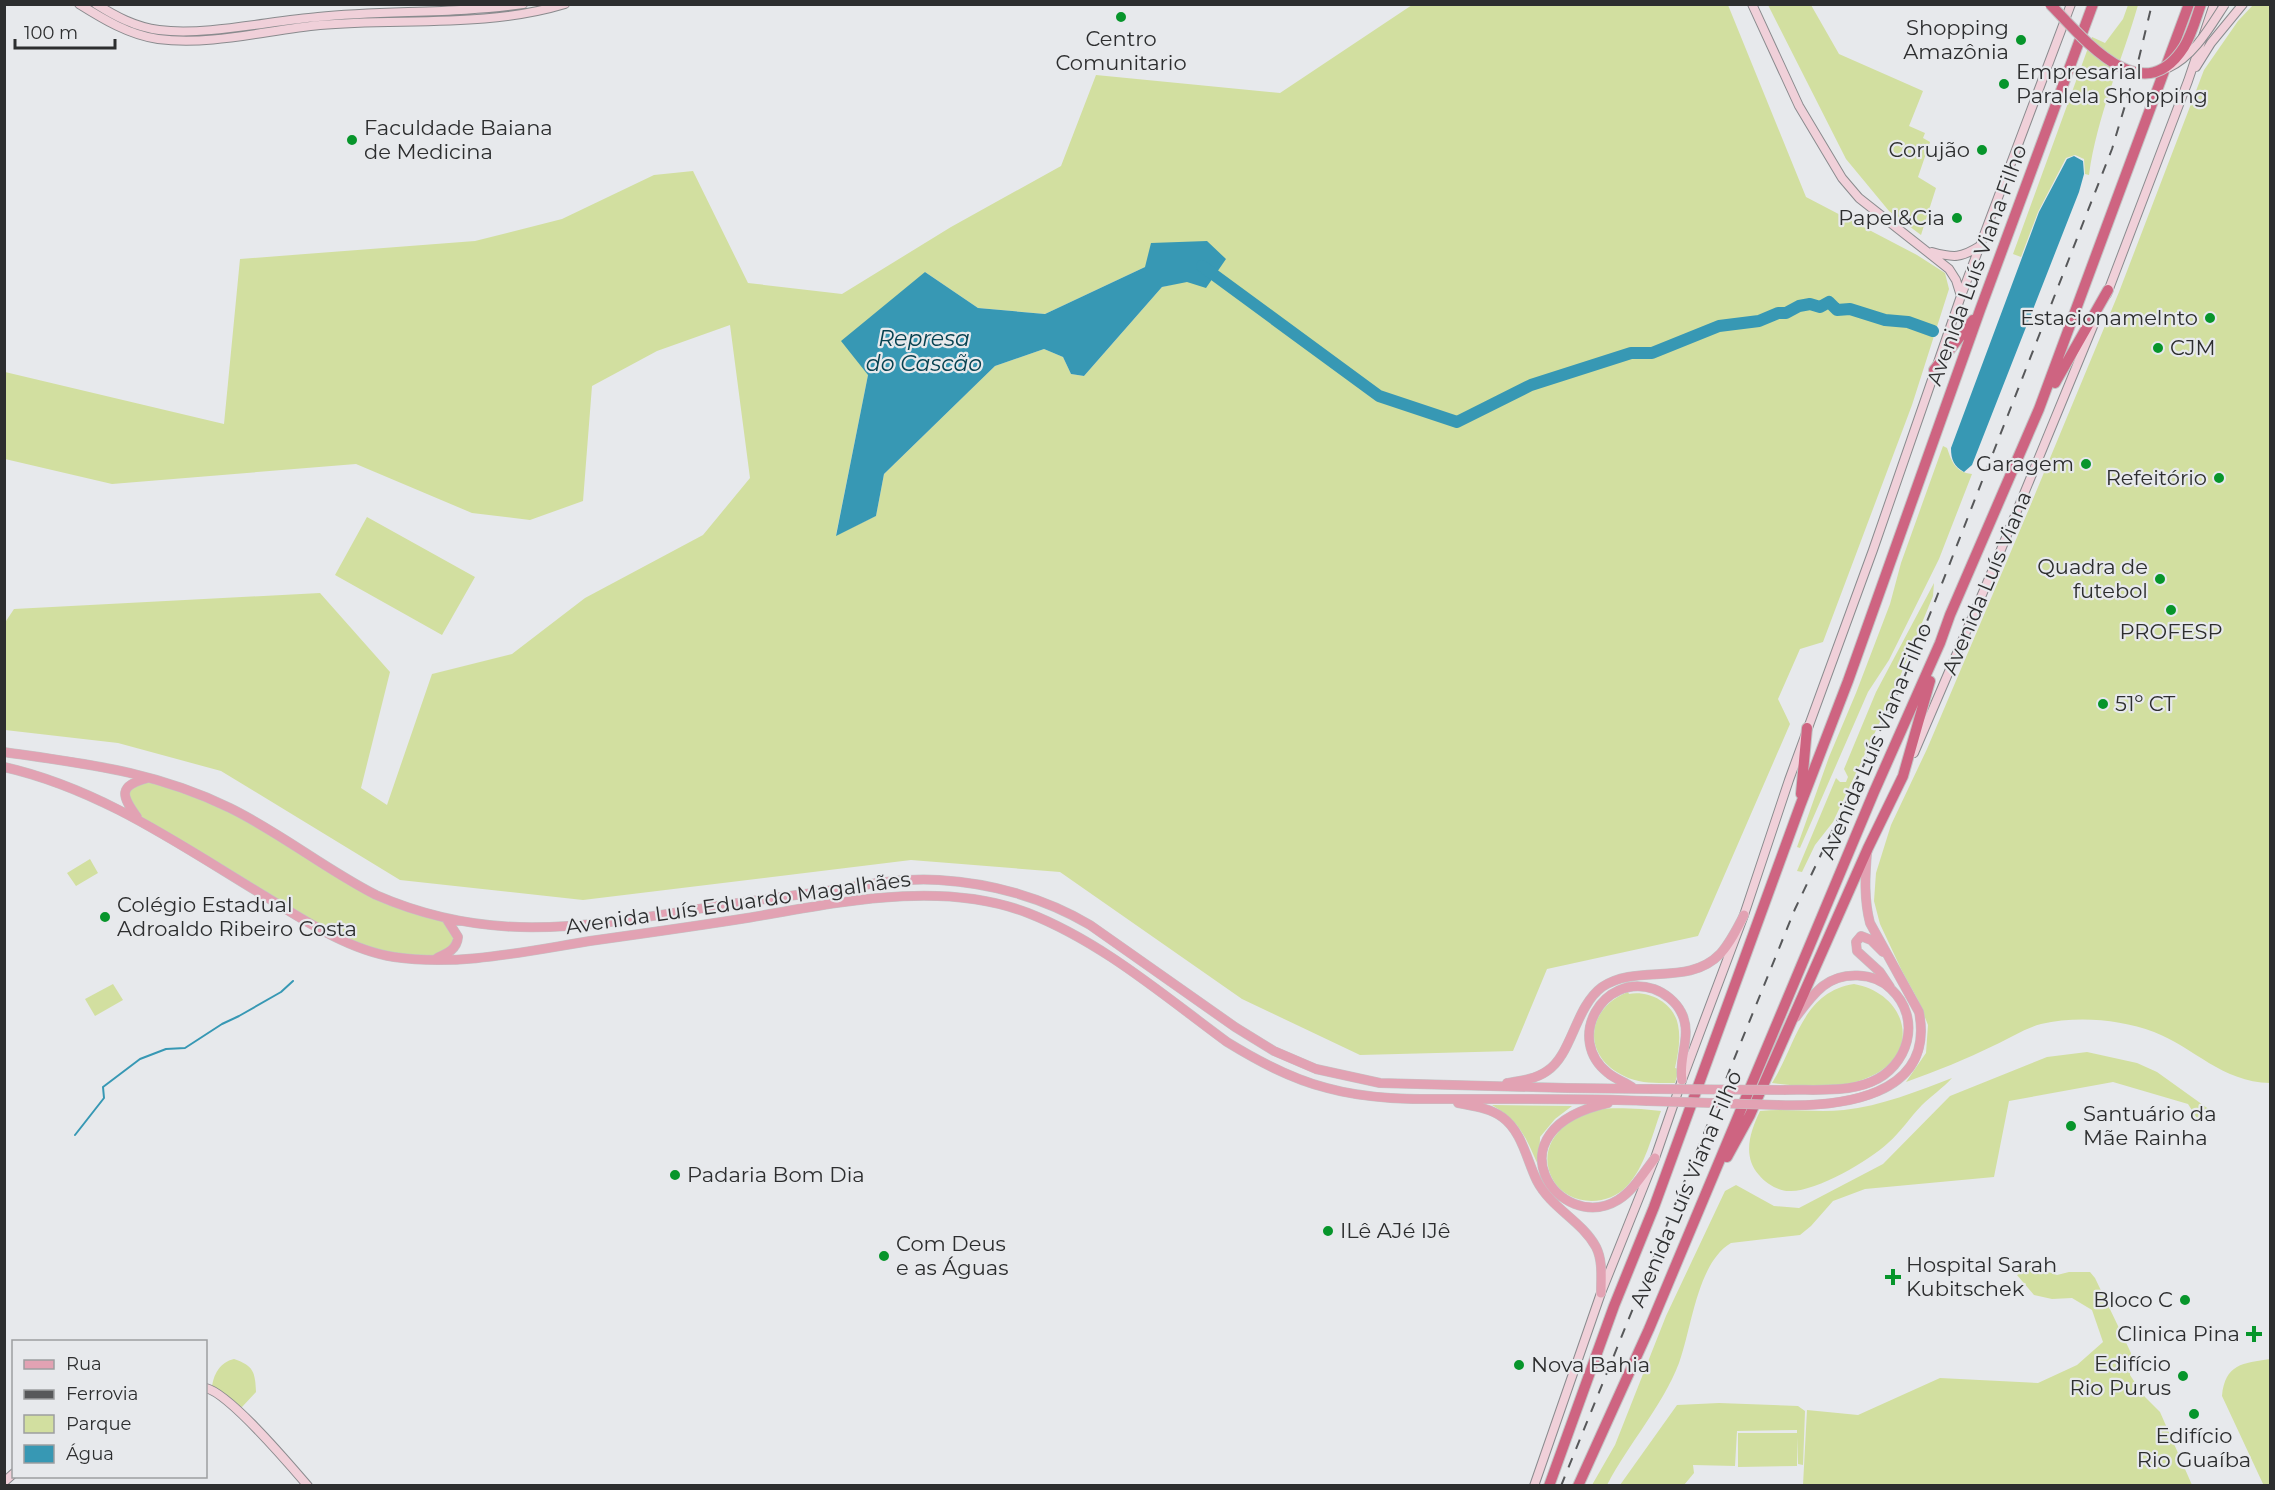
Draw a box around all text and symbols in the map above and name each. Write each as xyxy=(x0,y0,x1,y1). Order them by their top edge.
marker: Centro Comunitario xyxy=(1114,10,1128,24)
scale bar xyxy=(15,12,116,50)
place label: Shopping Amazônia xyxy=(1903,15,2009,64)
text: 100 m xyxy=(24,22,78,44)
place label: Centro Comunitario xyxy=(1055,26,1187,75)
marker: Shopping Amazônia xyxy=(2014,33,2028,47)
place label: Empresarial Paralela Shopping xyxy=(2016,59,2208,108)
marker: Empresarial Paralela Shopping xyxy=(1997,77,2011,91)
place label: Faculdade Baiana de Medicina xyxy=(364,115,553,164)
marker: Faculdade Baiana de Medicina xyxy=(345,133,359,147)
place label: Corujão xyxy=(1889,137,1970,162)
street label: Avenida Luís Viana Filho xyxy=(1921,141,2032,389)
marker: Corujão xyxy=(1975,143,1989,157)
place label: Papel&Cia xyxy=(1838,205,1945,230)
marker: Papel&Cia xyxy=(1950,211,1964,225)
place label: Estacionamelnto xyxy=(2020,305,2198,330)
marker: Estacionamelnto xyxy=(2203,311,2217,325)
water label: Represa do Cascão xyxy=(866,325,982,377)
place label: CJM xyxy=(2170,335,2215,360)
marker: CJM xyxy=(2151,341,2165,355)
place label: Garagem xyxy=(1976,451,2074,476)
marker: Garagem xyxy=(2079,457,2093,471)
place label: Refeitório xyxy=(2106,465,2207,490)
marker: Refeitório xyxy=(2212,471,2226,485)
street label: Avenida Luís Viana xyxy=(1937,487,2037,678)
place label: Quadra de futebol xyxy=(2037,554,2148,603)
marker: Quadra de futebol xyxy=(2153,572,2167,586)
marker: PROFESP xyxy=(2164,603,2178,617)
street label: Avenida Luís Viana Filho xyxy=(1814,619,1937,863)
place label: PROFESP xyxy=(2119,619,2223,644)
place label: 51º CT xyxy=(2115,691,2175,716)
marker: 51º CT xyxy=(2096,697,2110,711)
street label: Avenida Luís Eduardo Magalhães xyxy=(564,866,912,939)
place label: Colégio Estadual Adroaldo Ribeiro Costa xyxy=(117,892,357,941)
marker: Colégio Estadual Adroaldo Ribeiro Costa xyxy=(98,910,112,924)
street label: Avenida Luís Viana Filho xyxy=(1624,1067,1747,1311)
place label: Santuário da Mãe Rainha xyxy=(2083,1101,2217,1150)
marker: Santuário da Mãe Rainha xyxy=(2064,1119,2078,1133)
place label: Padaria Bom Dia xyxy=(687,1162,865,1187)
marker: Padaria Bom Dia xyxy=(668,1168,682,1182)
place label: ILê AJé IJê xyxy=(1340,1218,1450,1243)
marker: ILê AJé IJê xyxy=(1321,1224,1335,1238)
place label: Com Deus e as Águas xyxy=(896,1231,1008,1280)
marker: Com Deus e as Águas xyxy=(877,1249,891,1263)
place label: Hospital Sarah Kubitschek xyxy=(1906,1252,2057,1301)
marker: Hospital Sarah Kubitschek xyxy=(1884,1268,1902,1286)
place label: Bloco C xyxy=(2093,1287,2173,1312)
marker: Bloco C xyxy=(2178,1293,2192,1307)
place label: Clinica Pina xyxy=(2117,1321,2240,1346)
marker: Clinica Pina xyxy=(2245,1325,2263,1343)
legend xyxy=(12,1340,207,1478)
place label: Edifício Rio Purus xyxy=(2070,1351,2171,1400)
place label: Nova Bahia xyxy=(1531,1352,1650,1377)
text: Rua xyxy=(66,1353,102,1375)
marker: Nova Bahia xyxy=(1512,1358,1526,1372)
marker: Edifício Rio Purus xyxy=(2176,1369,2190,1383)
text: Ferrovia xyxy=(66,1383,138,1405)
marker: Edifício Rio Guaíba xyxy=(2187,1407,2201,1421)
text: Parque xyxy=(66,1413,132,1435)
place label: Edifício Rio Guaíba xyxy=(2137,1423,2251,1472)
text: Água xyxy=(66,1443,114,1465)

